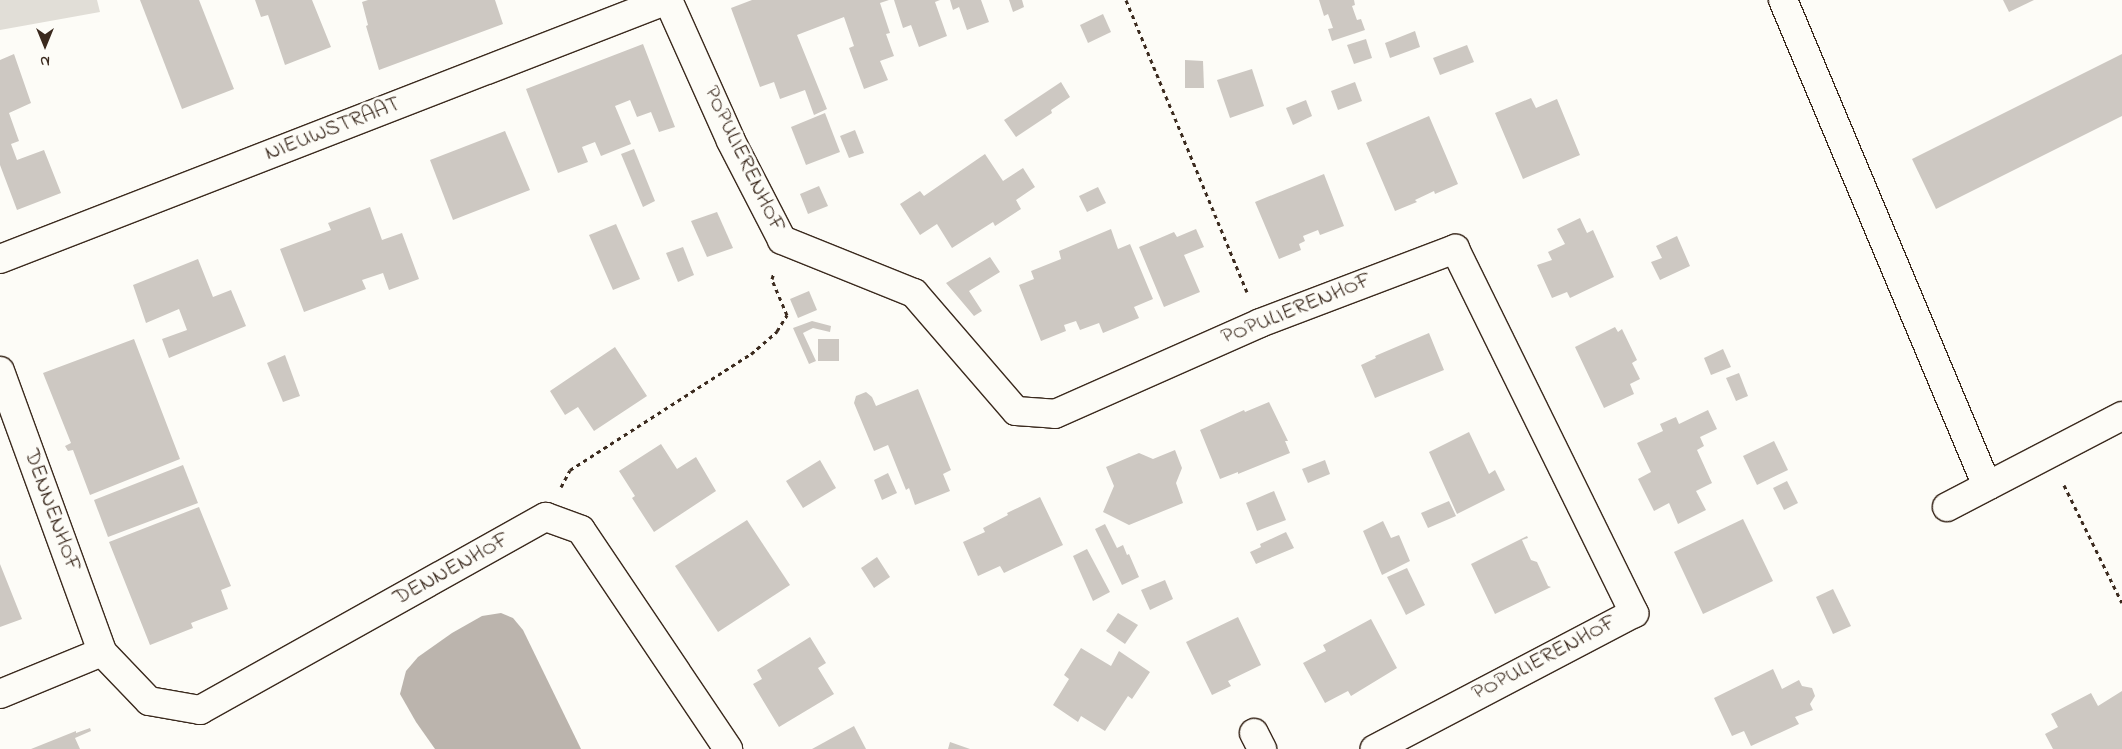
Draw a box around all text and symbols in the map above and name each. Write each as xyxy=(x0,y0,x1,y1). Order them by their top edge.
north arrow xyxy=(20,20,70,70)
text: N xyxy=(40,50,50,71)
street label: POPULIERENHOF xyxy=(696,83,790,237)
street label: NIEUWSTRAAT xyxy=(262,92,404,168)
street label: POPULIERENHOF xyxy=(1218,268,1376,352)
street label: DENNENHOF xyxy=(17,446,85,576)
street label: DENNENHOF xyxy=(389,527,515,613)
street label: POPULIERENHOF xyxy=(1469,610,1621,708)

